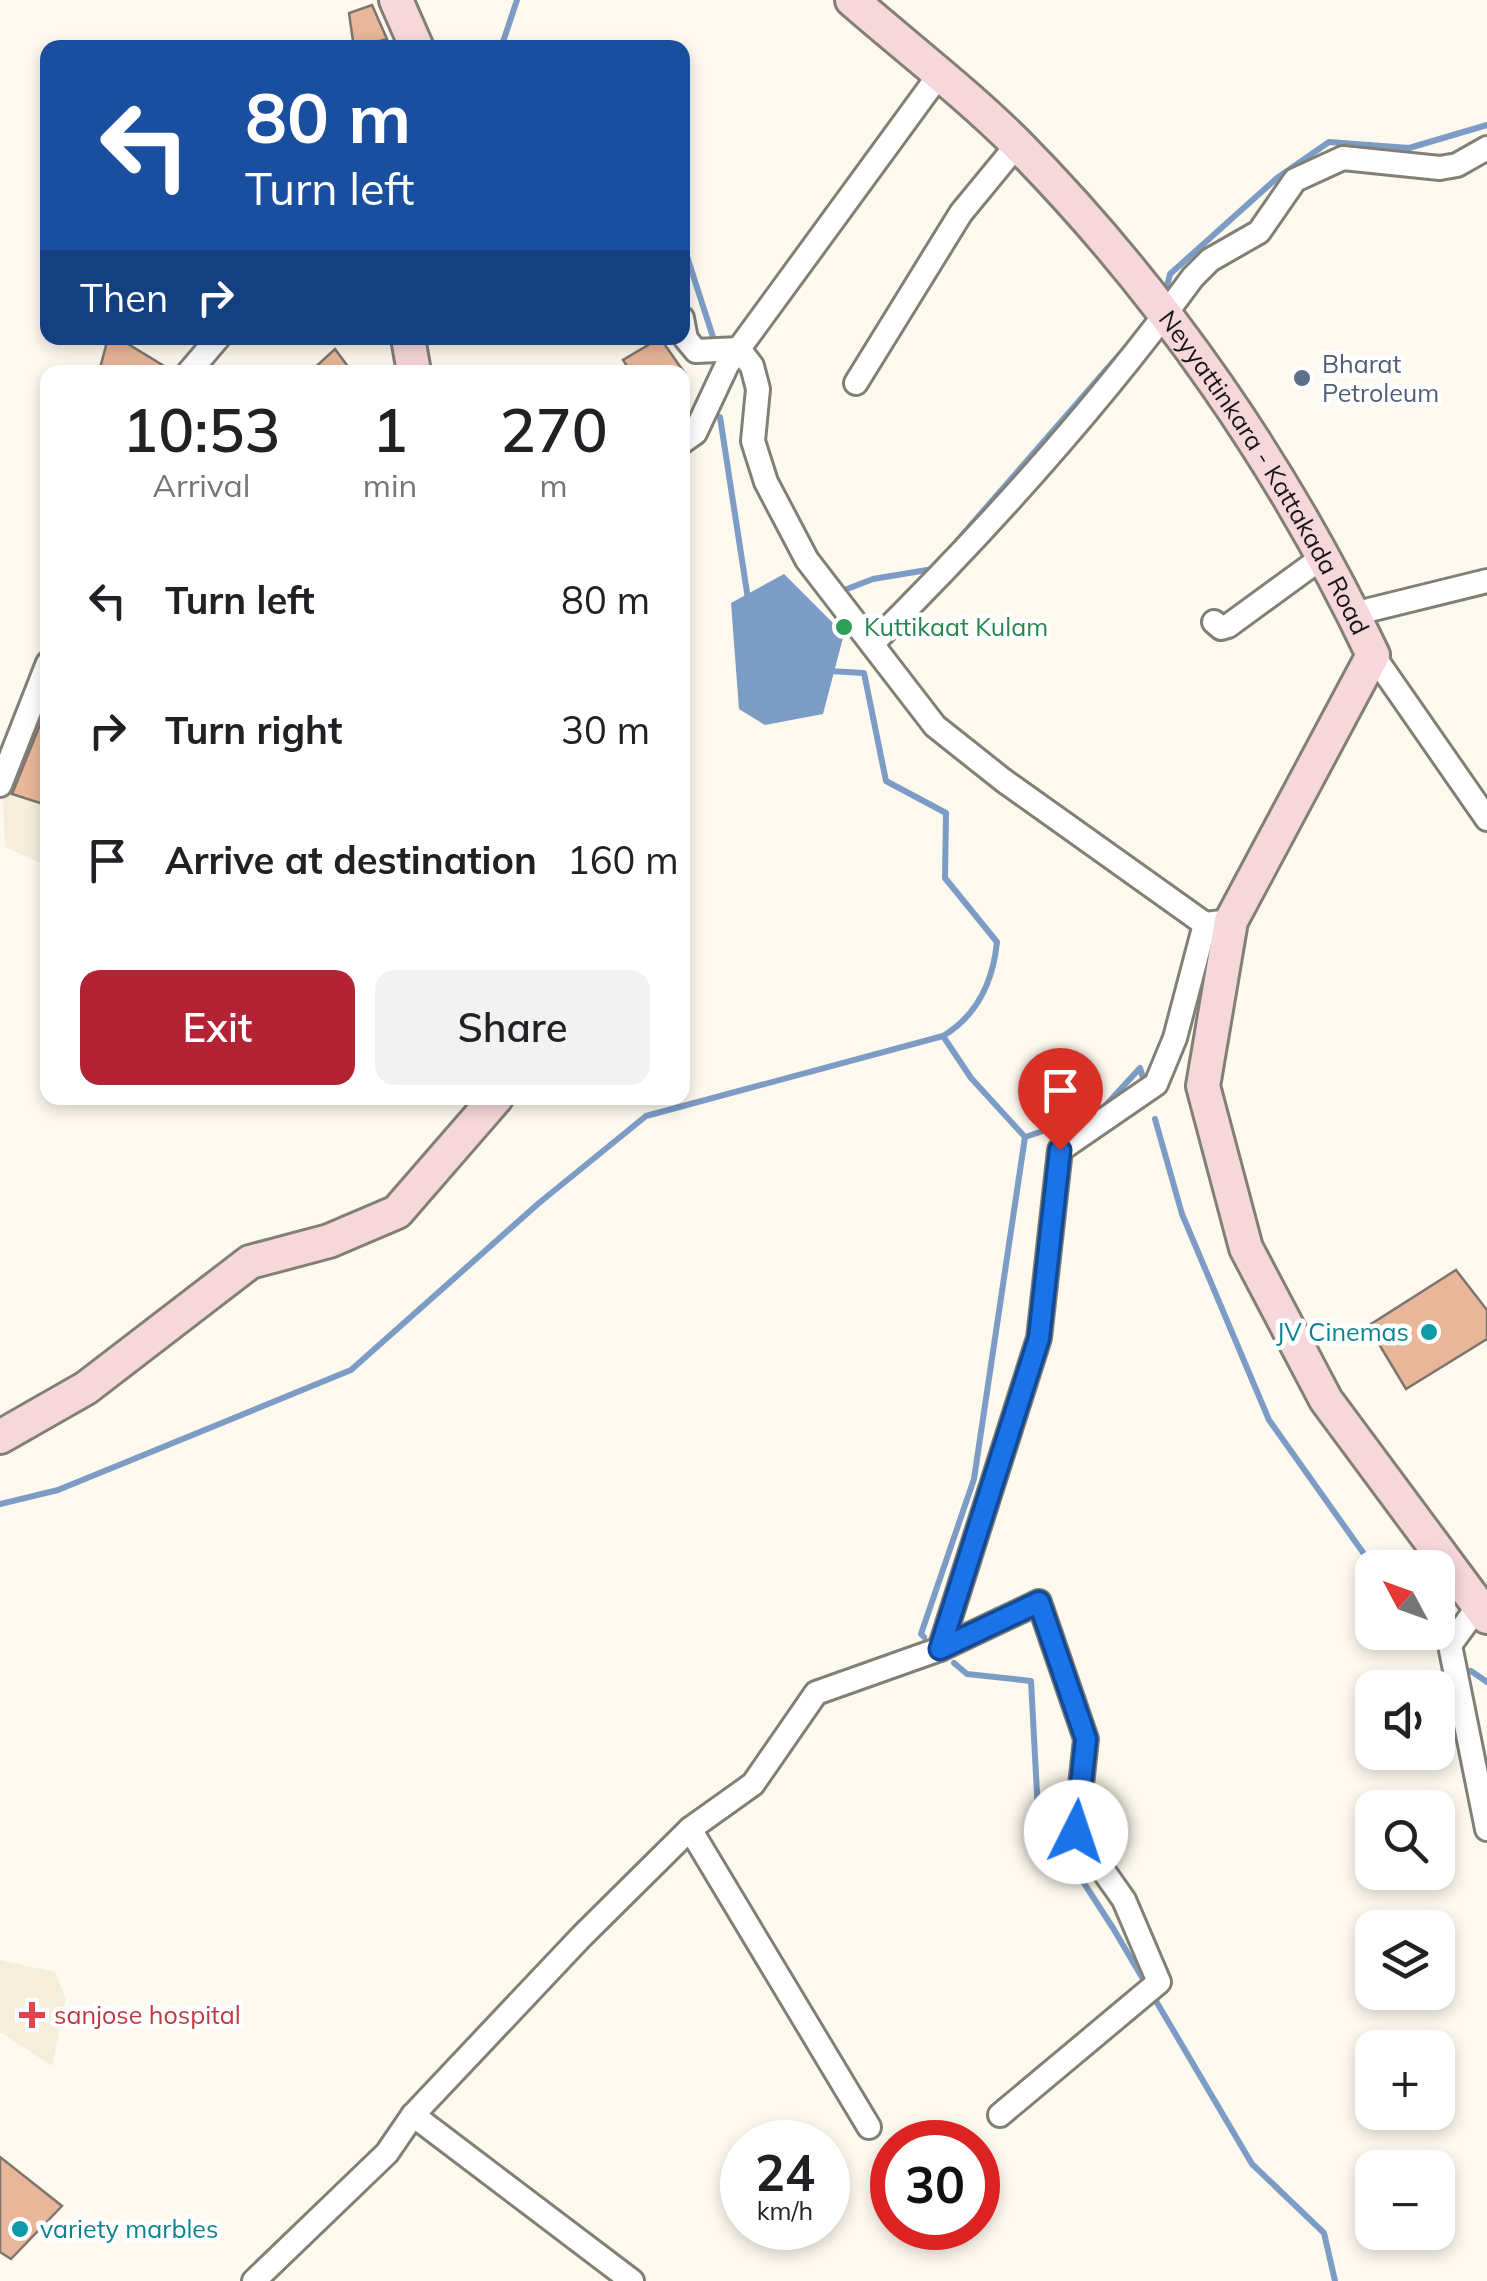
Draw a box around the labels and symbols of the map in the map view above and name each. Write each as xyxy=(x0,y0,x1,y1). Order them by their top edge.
street label: Neyyattinkara - Kattakada Road xyxy=(1153,304,1377,639)
place label: Bharat Petroleum xyxy=(1322,348,1439,408)
marker: Bharat Petroleum xyxy=(1291,367,1313,389)
place label: Kuttikaat Kulam xyxy=(864,611,1048,642)
marker: Kuttikaat Kulam xyxy=(833,616,855,638)
pin xyxy=(1018,1048,1103,1151)
place label: JV Cinemas xyxy=(1276,1316,1409,1347)
marker: JV Cinemas xyxy=(1418,1321,1440,1343)
north arrow xyxy=(1355,1550,1455,1650)
position arrow xyxy=(1024,1780,1128,1884)
place label: sanjose hospital xyxy=(54,1999,241,2030)
marker: sanjose hospital xyxy=(19,2002,45,2028)
speed limit sign: 30 xyxy=(870,2120,1000,2250)
place label: variety marbles xyxy=(40,2213,218,2244)
marker: variety marbles xyxy=(9,2218,31,2240)

